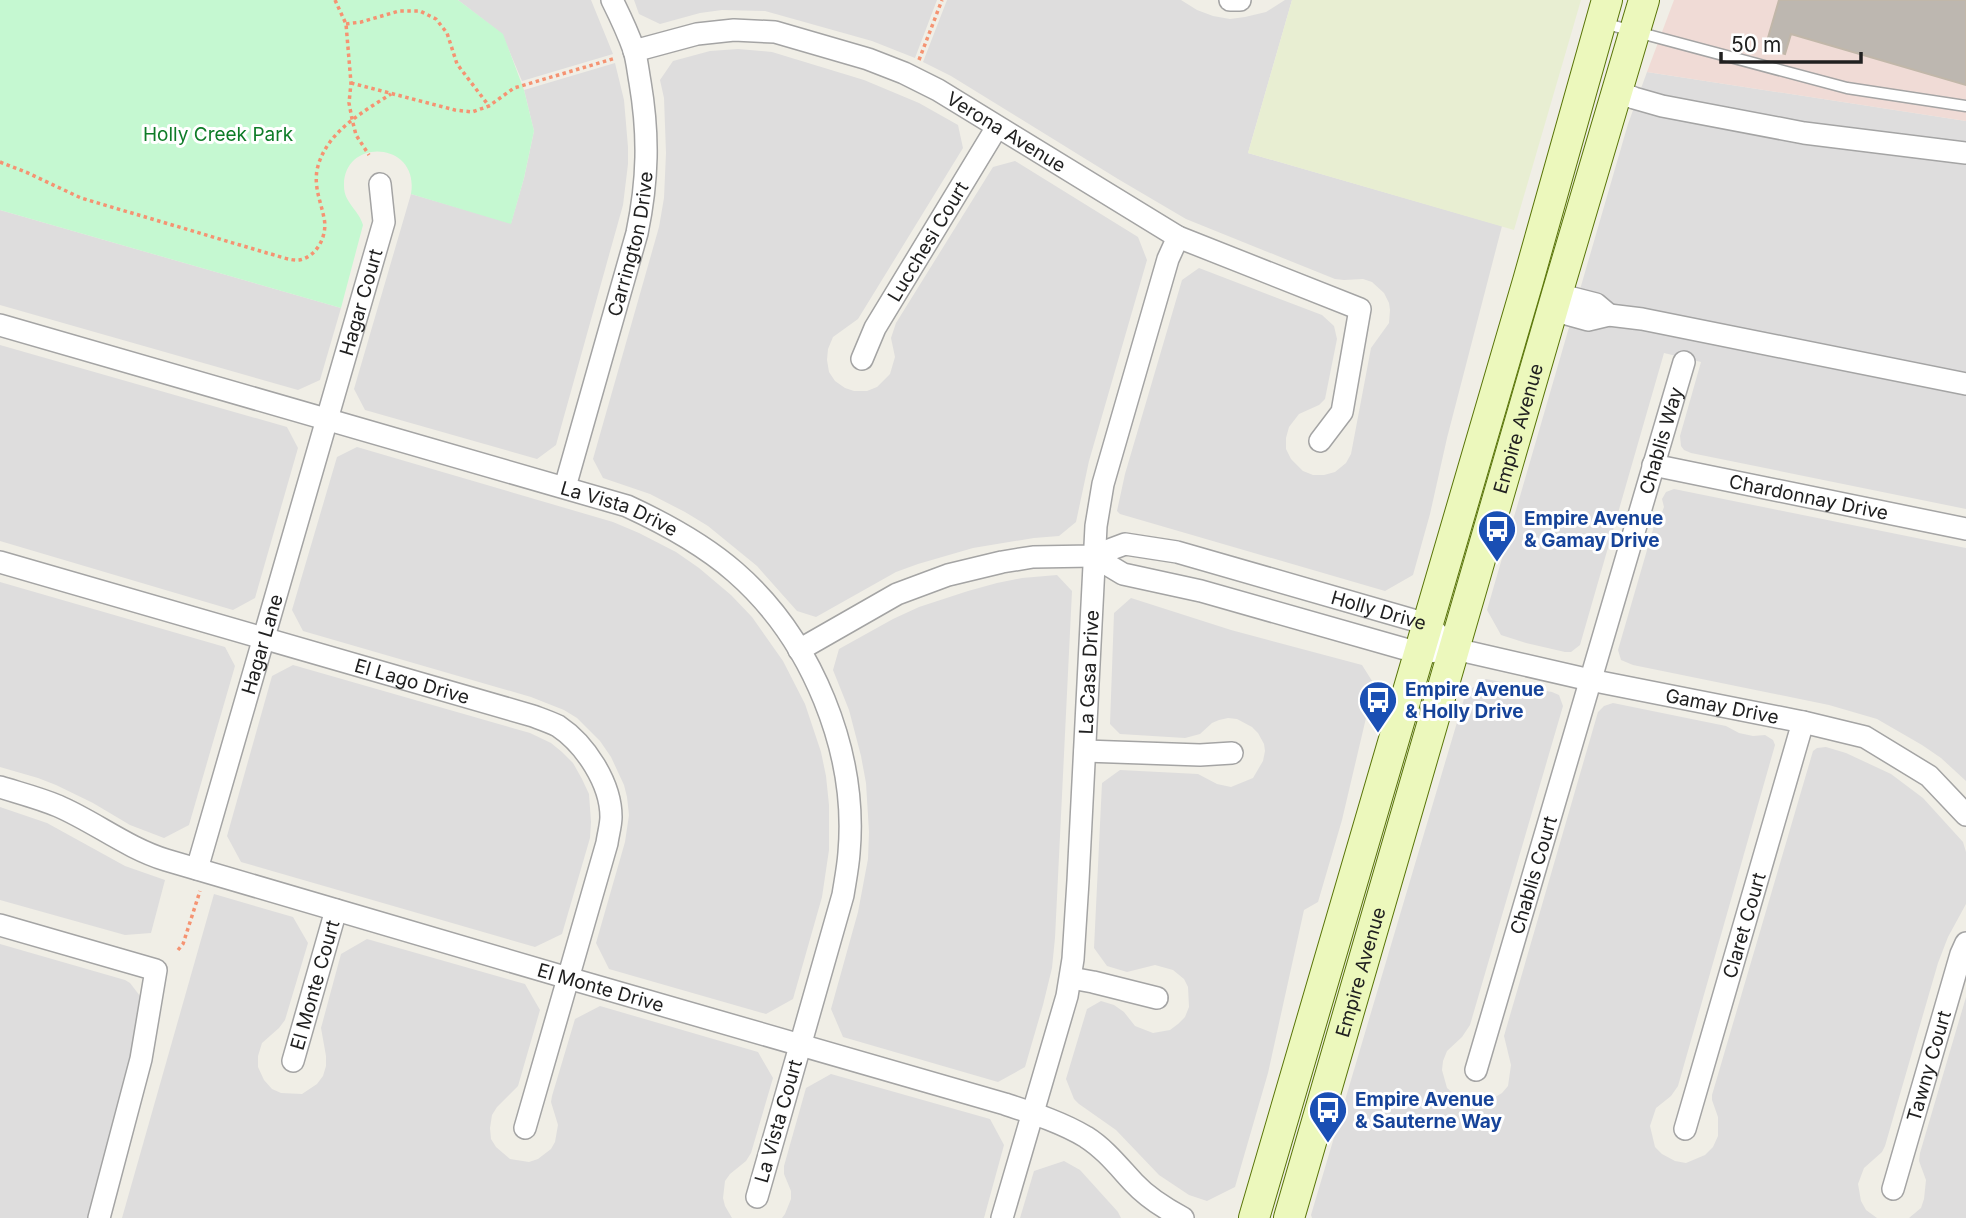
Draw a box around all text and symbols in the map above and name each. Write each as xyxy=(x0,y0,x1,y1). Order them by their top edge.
scale bar xyxy=(1721,21,1861,65)
text: 50 m xyxy=(1731,32,1781,57)
street label: Verona Avenue xyxy=(942,87,1070,177)
park label: Holly Creek Park xyxy=(143,123,294,146)
street label: Carrington Drive xyxy=(603,171,657,319)
street label: Lucchesi Court xyxy=(883,177,973,306)
street label: Hagar Court xyxy=(335,246,388,358)
street label: Empire Avenue xyxy=(1489,361,1548,496)
street label: Chablis Way xyxy=(1635,384,1688,497)
street label: Chardonnay Drive xyxy=(1727,470,1890,525)
street label: La Vista Drive xyxy=(558,476,682,542)
place label: Empire Avenue & Gamay Drive xyxy=(1524,507,1663,552)
bus stop icon: Empire Avenue & Gamay Drive xyxy=(1476,508,1518,563)
street label: Holly Drive xyxy=(1328,586,1429,635)
street label: Hagar Lane xyxy=(237,591,288,697)
street label: La Casa Drive xyxy=(1074,609,1104,735)
street label: El Lago Drive xyxy=(352,654,472,709)
place label: Empire Avenue & Holly Drive xyxy=(1405,678,1544,723)
bus stop icon: Empire Avenue & Holly Drive xyxy=(1357,679,1399,734)
street label: Gamay Drive xyxy=(1663,684,1781,729)
street label: Chablis Court xyxy=(1505,813,1562,937)
street label: Claret Court xyxy=(1718,870,1771,981)
street label: Empire Avenue xyxy=(1331,905,1391,1040)
street label: El Monte Court xyxy=(286,918,345,1053)
street label: El Monte Drive xyxy=(535,959,667,1017)
street label: Tawny Court xyxy=(1902,1008,1956,1124)
street label: La Vista Court xyxy=(750,1057,807,1185)
place label: Empire Avenue & Sauterne Way xyxy=(1355,1088,1503,1133)
bus stop icon: Empire Avenue & Sauterne Way xyxy=(1307,1089,1349,1144)

